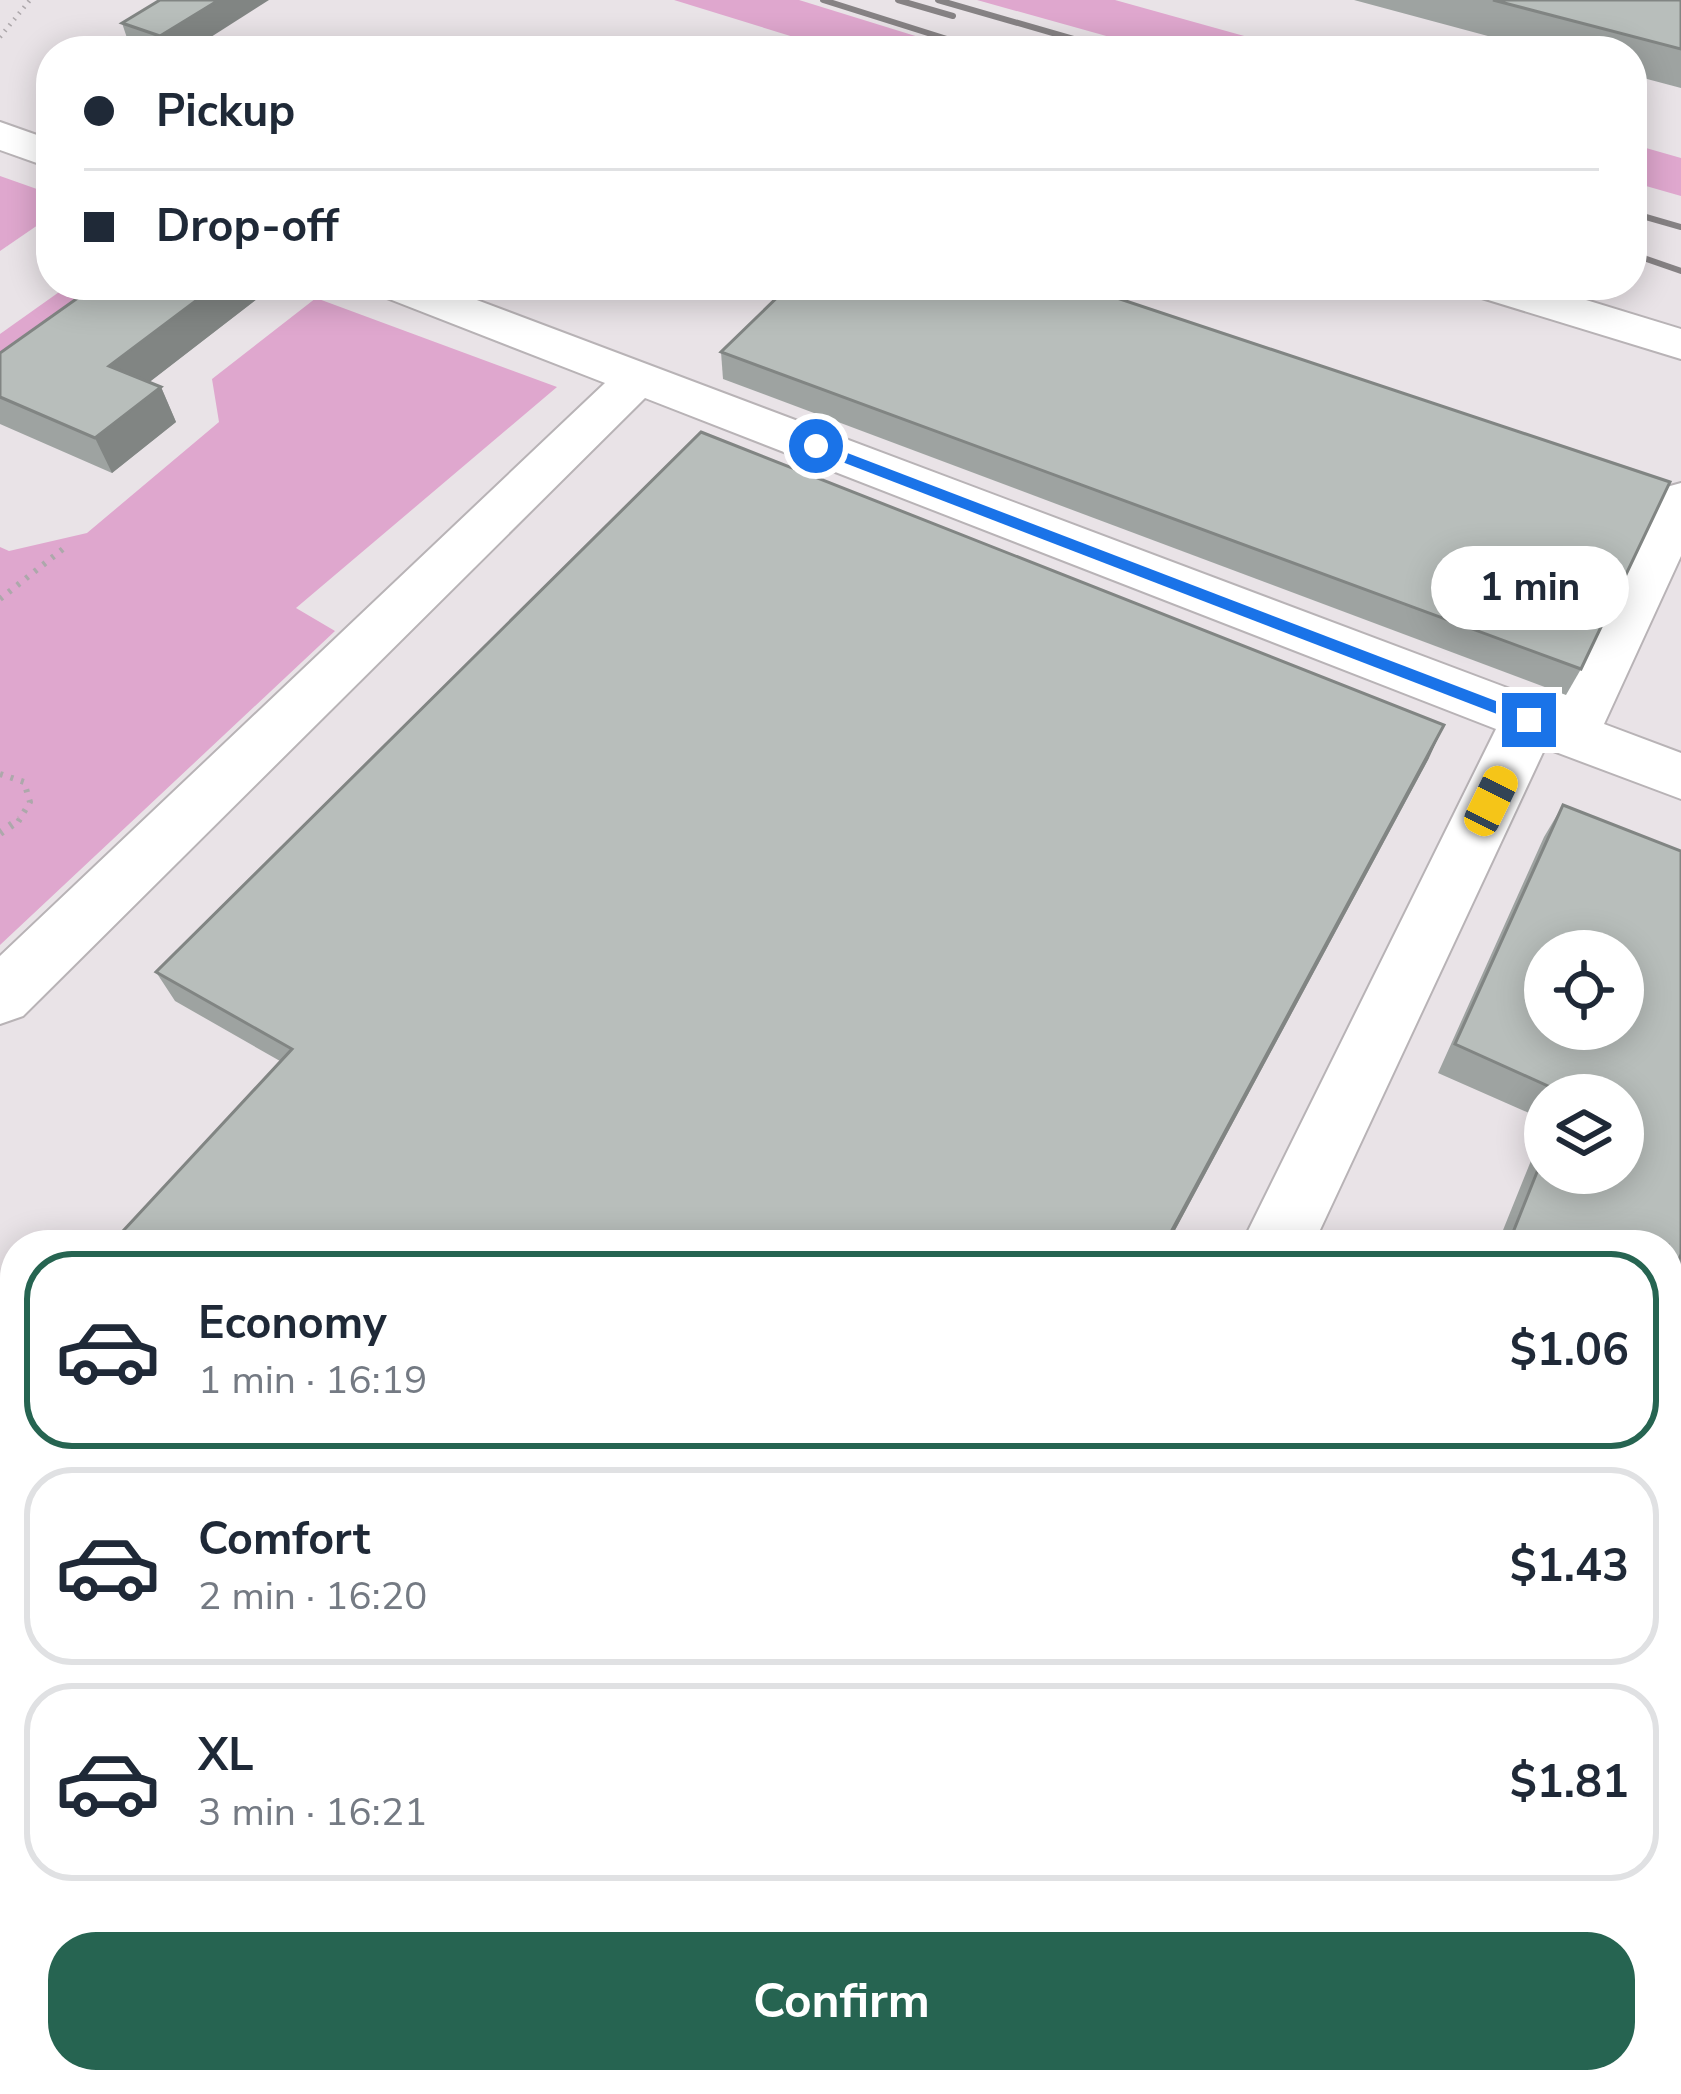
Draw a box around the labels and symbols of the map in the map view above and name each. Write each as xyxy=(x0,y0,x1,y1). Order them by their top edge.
route start xyxy=(789,419,843,473)
callout: 1 min xyxy=(1430,546,1628,630)
route end xyxy=(1502,693,1556,747)
car xyxy=(1459,761,1523,841)

